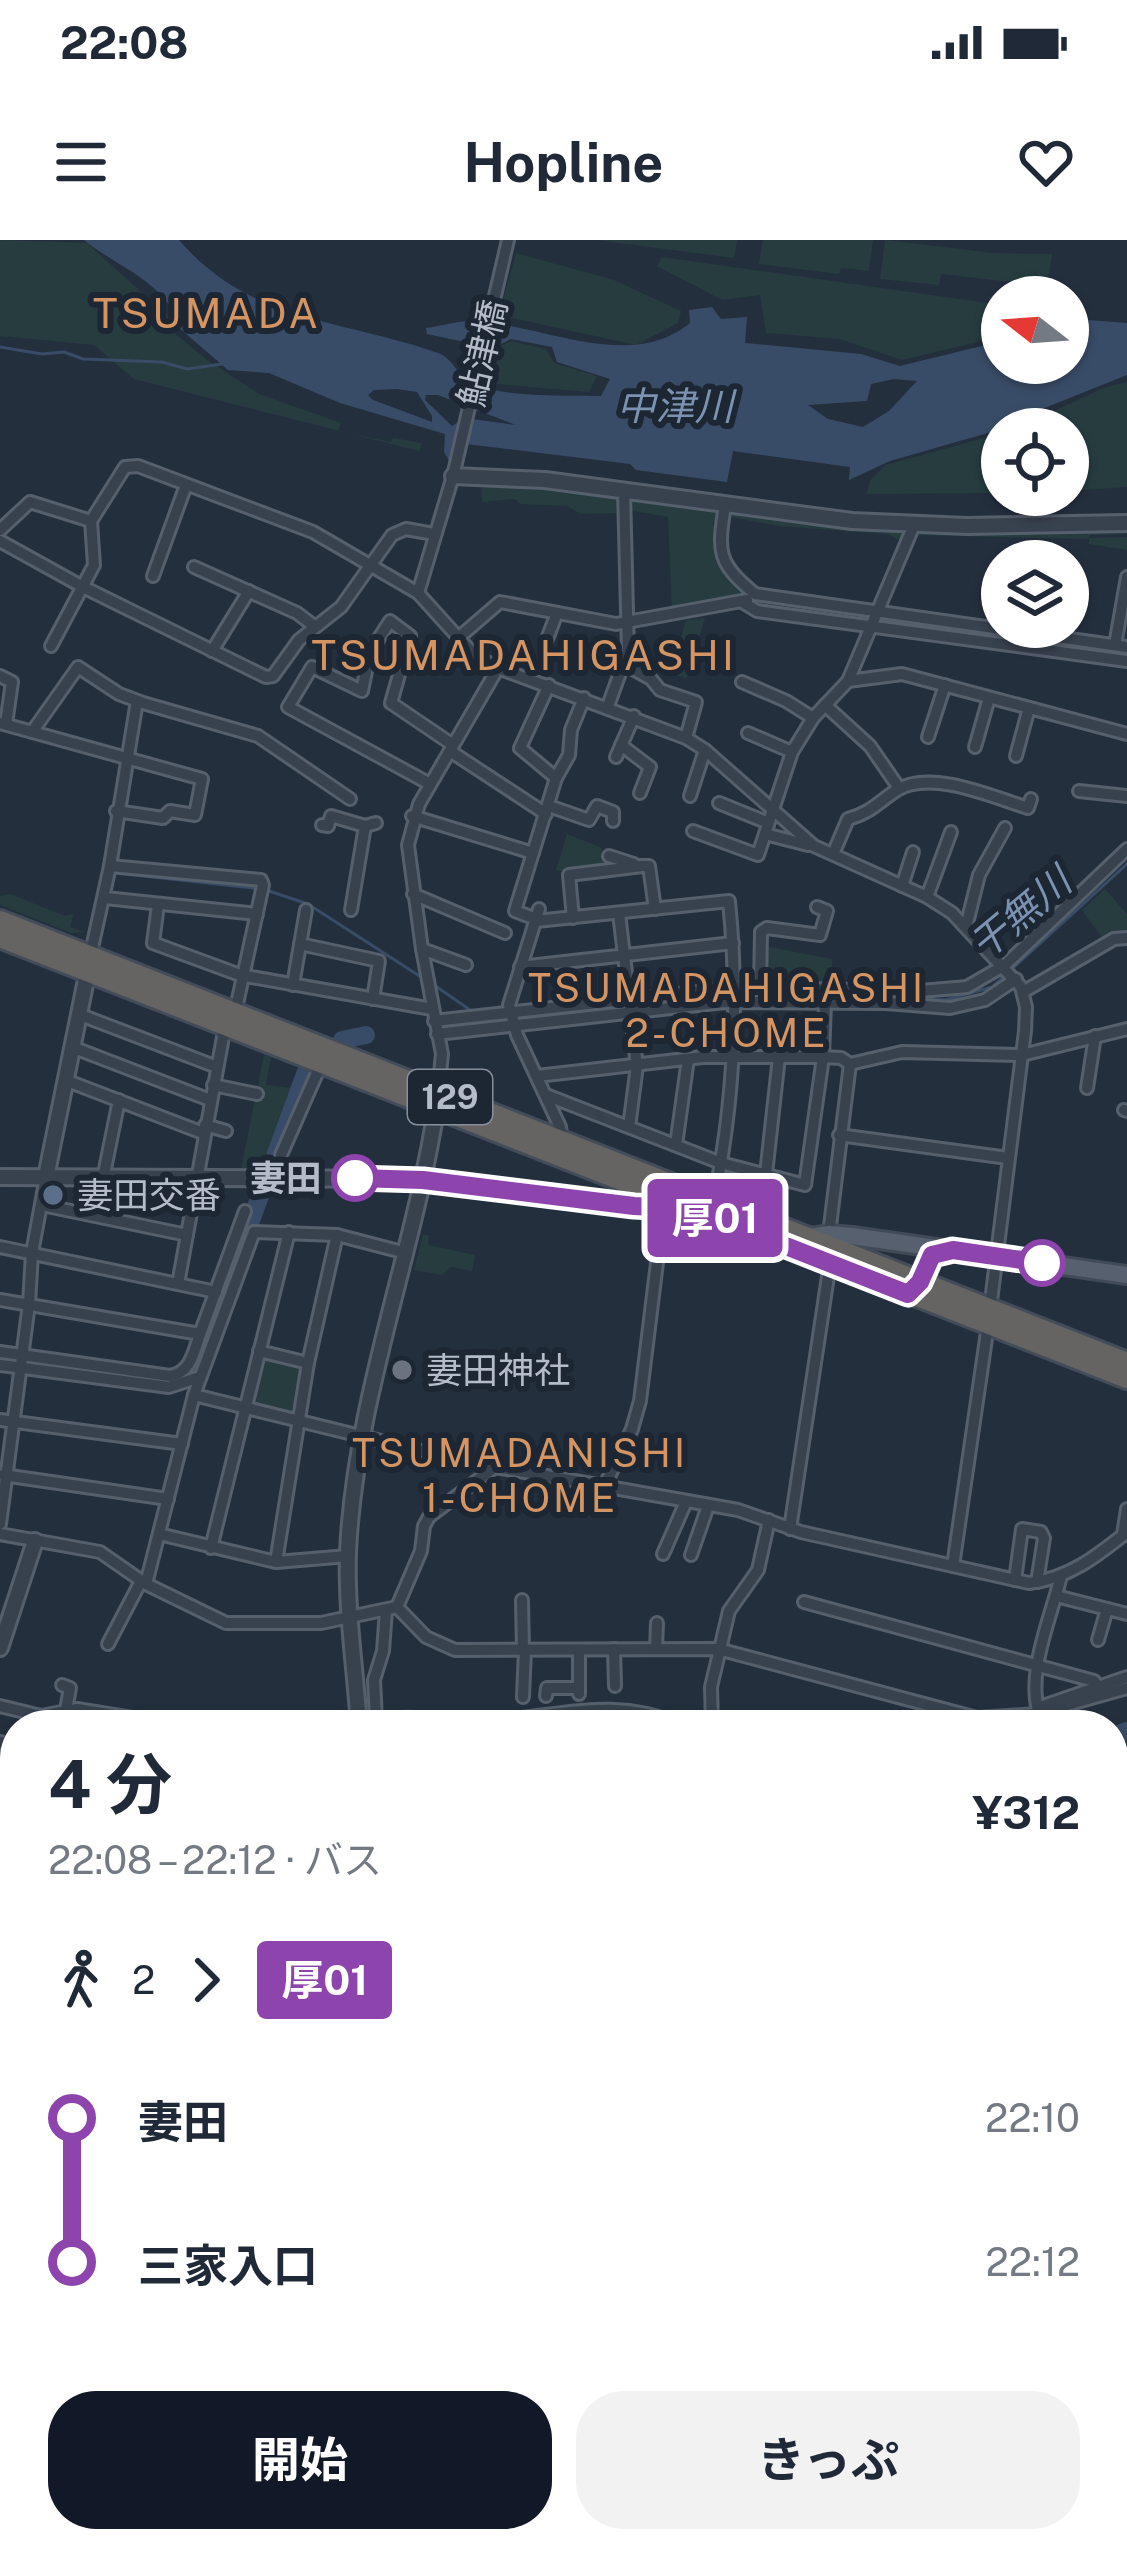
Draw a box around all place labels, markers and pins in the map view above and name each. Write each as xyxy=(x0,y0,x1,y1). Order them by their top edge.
marker: 妻田 xyxy=(333,1156,377,1200)
place label: 妻田 xyxy=(250,1157,322,1199)
place label: 妻田交番 xyxy=(77,1174,221,1216)
marker: 妻田交番 xyxy=(40,1182,66,1208)
unlabelled marker xyxy=(1020,1241,1064,1285)
place label: 妻田神社 xyxy=(426,1349,570,1391)
marker: 妻田神社 xyxy=(389,1357,415,1383)

